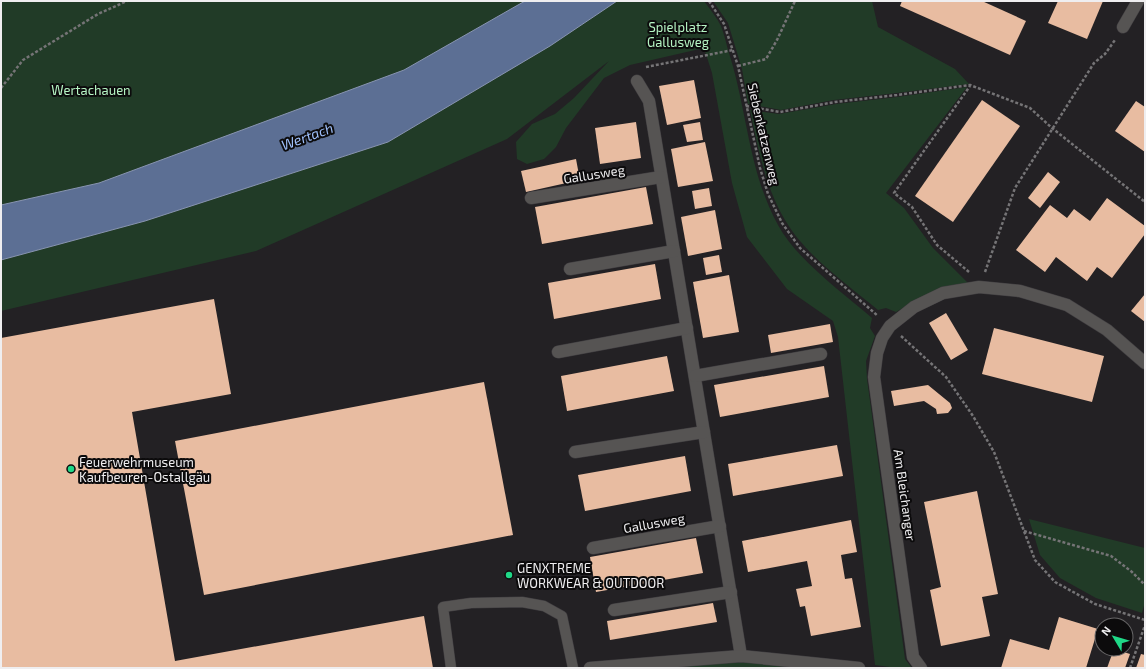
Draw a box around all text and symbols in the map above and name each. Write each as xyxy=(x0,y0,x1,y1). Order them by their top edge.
park label: Spielplatz Gallusweg xyxy=(647,19,709,50)
street label: Siebenkatzenweg xyxy=(744,81,784,187)
park label: Wertachauen xyxy=(51,82,131,98)
water label: Wertach xyxy=(279,119,335,153)
street label: Gallusweg xyxy=(562,161,626,187)
street label: Am Bleichanger xyxy=(891,448,919,542)
place label: Feuerwehrmuseum Kaufbeuren-Ostallgäu xyxy=(79,454,210,485)
marker: Feuerwehrmuseum Kaufbeuren-Ostallgäu xyxy=(66,464,76,474)
street label: Gallusweg xyxy=(622,510,686,536)
place label: GENXTREME WORKWEAR & OUTDOOR xyxy=(517,560,664,591)
marker: GENXTREME WORKWEAR & OUTDOOR xyxy=(504,570,514,580)
north arrow xyxy=(1094,617,1134,657)
text: N xyxy=(1098,623,1113,638)

